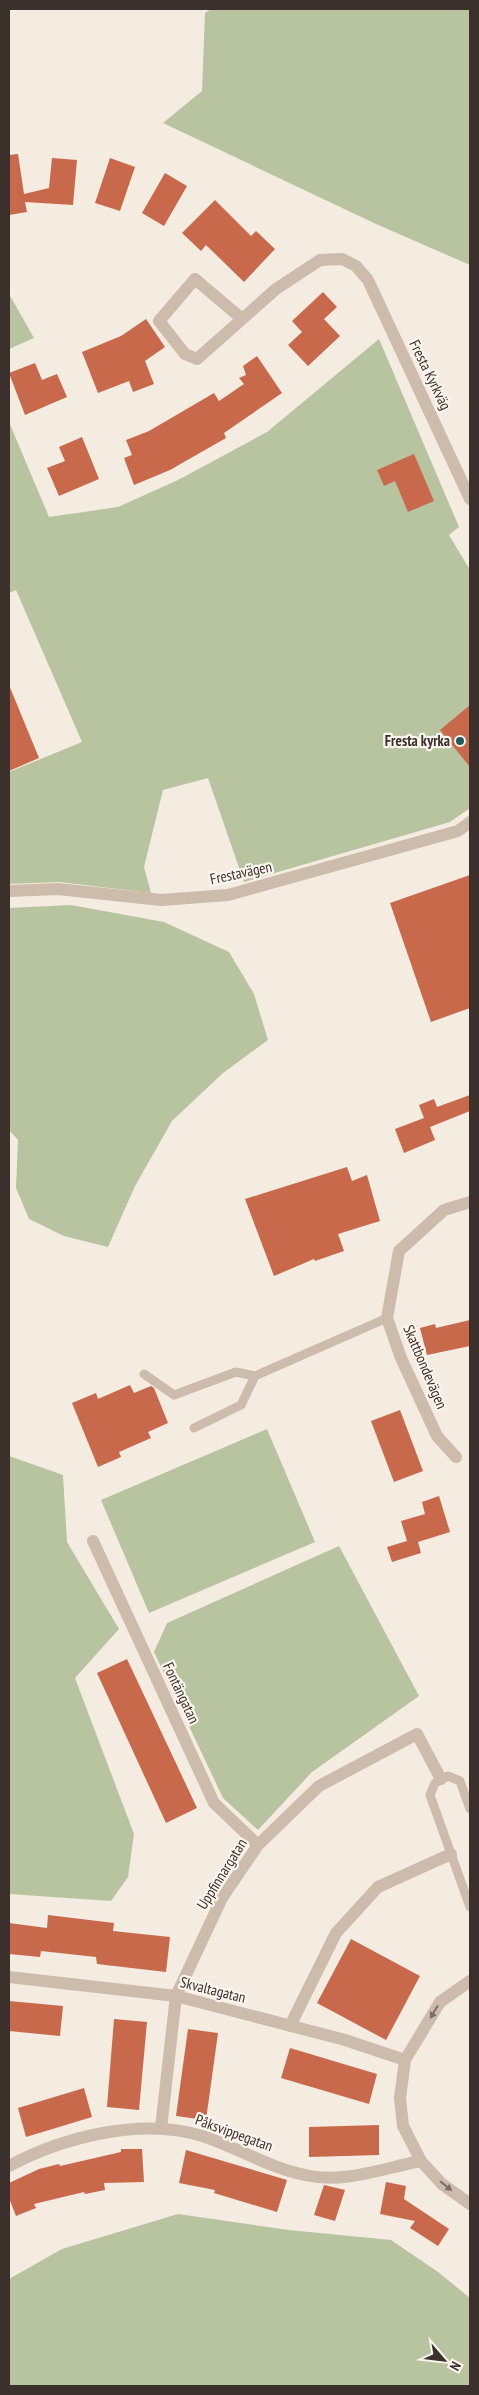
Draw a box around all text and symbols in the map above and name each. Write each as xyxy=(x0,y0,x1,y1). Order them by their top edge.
street label: Fresta Kyrkväg xyxy=(405,337,456,413)
place label: Fresta kyrka xyxy=(385,731,450,750)
marker: Fresta kyrka xyxy=(454,735,466,747)
street label: Frestavägen xyxy=(208,857,274,888)
street label: Skattbondevägen xyxy=(399,1322,452,1412)
street label: Fontängatan xyxy=(159,1659,204,1726)
street label: Uppfinnargatan xyxy=(192,1835,251,1913)
street label: Skvaltagatan xyxy=(178,1972,248,2007)
one-way arrow xyxy=(429,2005,438,2018)
street label: Påksvippegatan xyxy=(193,2110,275,2155)
one-way arrow xyxy=(439,2181,452,2192)
north arrow xyxy=(419,2335,469,2385)
text: N xyxy=(446,2359,465,2374)

